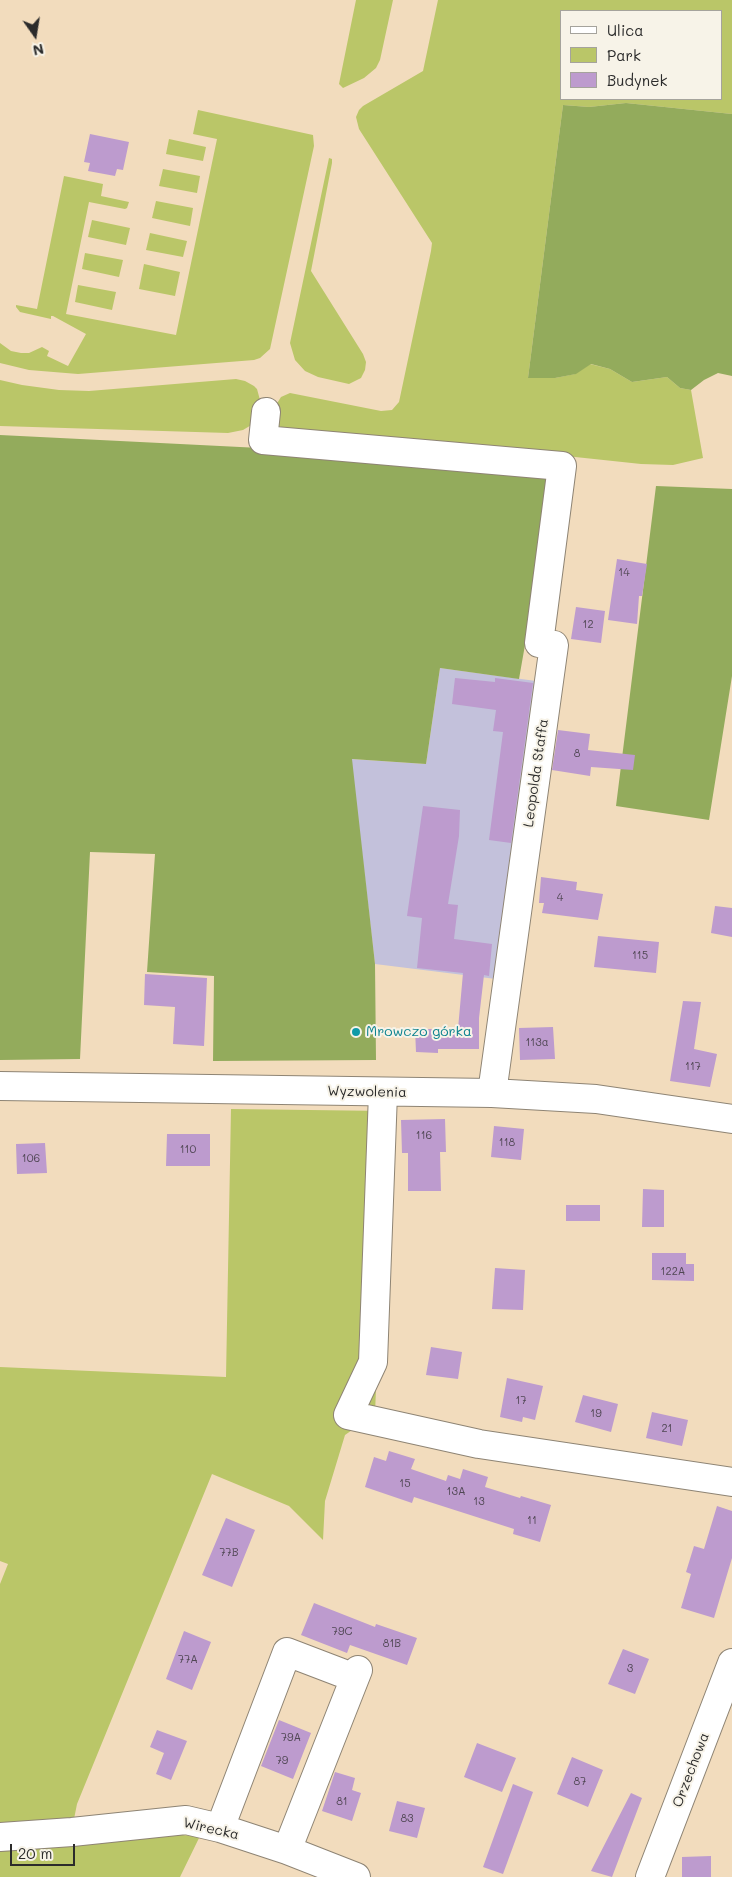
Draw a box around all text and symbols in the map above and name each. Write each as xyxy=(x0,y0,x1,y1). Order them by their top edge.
north arrow xyxy=(10,10,60,60)
legend xyxy=(560,10,722,100)
text: Ulica xyxy=(607,20,644,40)
text: N xyxy=(31,40,46,61)
text: Park xyxy=(607,45,641,65)
text: Budynek xyxy=(607,70,667,90)
house number: 14 xyxy=(618,566,630,580)
house number: 12 xyxy=(582,618,594,632)
street label: Leopolda Staffa xyxy=(520,718,552,828)
house number: 8 xyxy=(574,747,580,761)
house number: 4 xyxy=(557,891,563,905)
house number: 115 xyxy=(632,949,648,963)
place label: Mrowczo górka xyxy=(366,1024,472,1040)
marker: Mrowczo górka xyxy=(350,1026,362,1038)
house number: 113a xyxy=(525,1036,549,1050)
house number: 117 xyxy=(685,1060,701,1074)
street label: Wyzwolenia xyxy=(327,1083,407,1101)
house number: 116 xyxy=(416,1129,432,1143)
house number: 118 xyxy=(499,1136,515,1150)
house number: 110 xyxy=(180,1143,196,1157)
house number: 106 xyxy=(22,1152,40,1166)
house number: 122A xyxy=(661,1265,685,1279)
house number: 17 xyxy=(515,1394,527,1408)
house number: 19 xyxy=(590,1407,602,1421)
house number: 21 xyxy=(661,1422,673,1436)
house number: 15 xyxy=(399,1477,411,1491)
house number: 13A xyxy=(447,1485,465,1499)
house number: 13 xyxy=(473,1495,485,1509)
house number: 11 xyxy=(527,1514,537,1528)
house number: 77B xyxy=(219,1546,239,1560)
house number: 79C xyxy=(332,1625,352,1639)
house number: 81B xyxy=(383,1637,401,1651)
house number: 77A xyxy=(178,1653,198,1667)
house number: 3 xyxy=(627,1662,633,1676)
street label: Orzechowa xyxy=(669,1730,713,1810)
house number: 79A xyxy=(281,1731,301,1745)
house number: 79 xyxy=(276,1754,288,1768)
house number: 87 xyxy=(574,1775,586,1789)
house number: 81 xyxy=(336,1795,348,1809)
house number: 83 xyxy=(400,1812,414,1826)
street label: Wirecka xyxy=(182,1814,240,1844)
scale bar xyxy=(12,1834,78,1866)
text: 20 m xyxy=(18,1843,52,1863)

